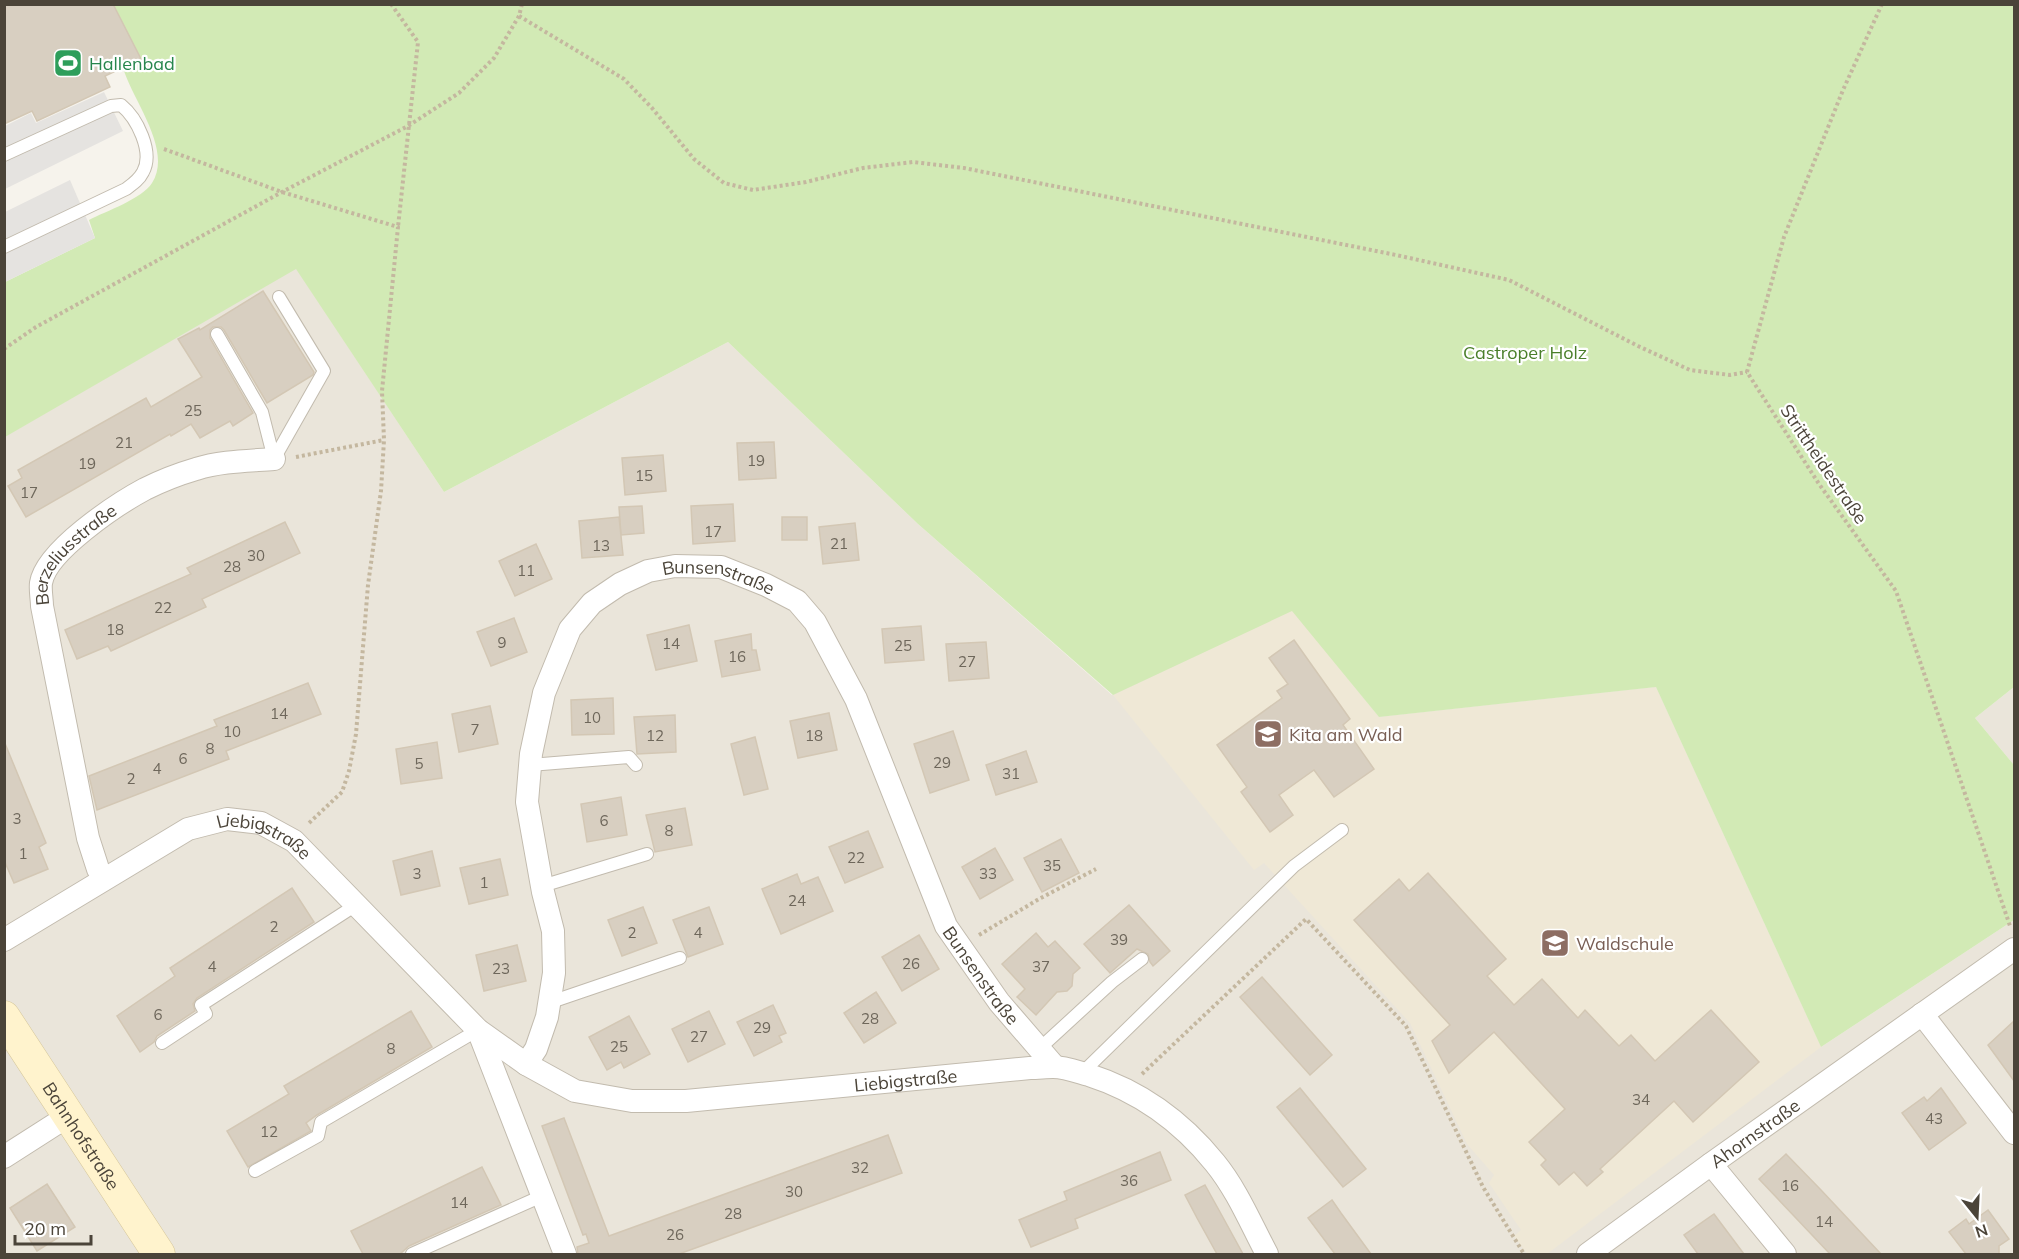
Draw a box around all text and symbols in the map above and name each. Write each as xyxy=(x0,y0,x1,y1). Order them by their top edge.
sports icon: Hallenbad xyxy=(52,47,84,79)
place label: Hallenbad xyxy=(89,52,175,75)
park label: Castroper Holz xyxy=(1463,341,1587,364)
street label: Strittheidestraße xyxy=(1775,400,1873,528)
house number: 25 xyxy=(184,401,202,420)
house number: 21 xyxy=(115,433,133,452)
house number: 19 xyxy=(747,451,765,470)
house number: 19 xyxy=(78,454,96,473)
house number: 15 xyxy=(635,466,653,485)
house number: 17 xyxy=(20,483,38,502)
street label: Berzeliusstraße xyxy=(29,498,121,607)
house number: 17 xyxy=(704,522,722,541)
house number: 21 xyxy=(830,534,848,553)
house number: 13 xyxy=(592,536,610,555)
house number: 30 xyxy=(247,546,265,565)
street label: Bunsenstraße xyxy=(660,554,779,599)
house number: 28 xyxy=(223,557,241,576)
house number: 11 xyxy=(517,561,535,580)
house number: 22 xyxy=(154,598,172,617)
house number: 18 xyxy=(106,620,124,639)
house number: 9 xyxy=(497,633,507,652)
house number: 14 xyxy=(662,634,680,653)
house number: 25 xyxy=(894,636,912,655)
house number: 16 xyxy=(728,647,746,666)
house number: 27 xyxy=(958,652,976,671)
house number: 14 xyxy=(270,704,288,723)
house number: 10 xyxy=(583,708,601,727)
school or university icon: Kita am Wald xyxy=(1252,718,1284,750)
house number: 7 xyxy=(470,720,480,739)
house number: 10 xyxy=(223,722,241,741)
place label: Kita am Wald xyxy=(1289,723,1403,746)
house number: 12 xyxy=(646,726,664,745)
house number: 18 xyxy=(805,726,823,745)
house number: 8 xyxy=(205,739,215,758)
house number: 6 xyxy=(178,749,188,768)
house number: 29 xyxy=(933,753,951,772)
house number: 5 xyxy=(414,754,424,773)
house number: 4 xyxy=(152,759,162,778)
house number: 31 xyxy=(1002,764,1020,783)
house number: 2 xyxy=(126,769,136,788)
street label: Liebigstraße xyxy=(214,807,317,864)
house number: 3 xyxy=(12,809,22,828)
house number: 6 xyxy=(599,811,609,830)
house number: 8 xyxy=(664,821,674,840)
house number: 1 xyxy=(18,844,28,863)
house number: 22 xyxy=(847,848,865,867)
house number: 35 xyxy=(1043,856,1061,875)
house number: 3 xyxy=(412,864,422,883)
house number: 33 xyxy=(979,864,997,883)
house number: 1 xyxy=(479,873,489,892)
house number: 24 xyxy=(788,891,806,910)
house number: 2 xyxy=(269,917,279,936)
street label: Bunsenstraße xyxy=(938,922,1025,1029)
house number: 2 xyxy=(627,923,637,942)
house number: 4 xyxy=(693,923,703,942)
school or university icon: Waldschule xyxy=(1539,927,1571,959)
house number: 39 xyxy=(1110,930,1128,949)
place label: Waldschule xyxy=(1576,932,1674,955)
house number: 26 xyxy=(902,954,920,973)
house number: 4 xyxy=(207,957,217,976)
house number: 37 xyxy=(1032,957,1050,976)
house number: 23 xyxy=(492,959,510,978)
house number: 6 xyxy=(153,1005,163,1024)
house number: 28 xyxy=(861,1009,879,1028)
house number: 29 xyxy=(753,1018,771,1037)
house number: 27 xyxy=(690,1027,708,1046)
house number: 25 xyxy=(610,1037,628,1056)
house number: 8 xyxy=(386,1039,396,1058)
street label: Liebigstraße xyxy=(853,1064,958,1096)
street label: Bahnhofstraße xyxy=(38,1077,125,1194)
house number: 34 xyxy=(1632,1090,1650,1109)
street label: Ahornstraße xyxy=(1705,1093,1804,1173)
house number: 43 xyxy=(1925,1109,1943,1128)
house number: 12 xyxy=(260,1122,278,1141)
house number: 32 xyxy=(851,1158,869,1177)
house number: 36 xyxy=(1120,1171,1138,1190)
house number: 16 xyxy=(1781,1176,1799,1195)
house number: 30 xyxy=(785,1182,803,1201)
north arrow xyxy=(1947,1187,2007,1247)
house number: 14 xyxy=(450,1193,468,1212)
house number: 28 xyxy=(724,1204,742,1223)
scale bar xyxy=(15,1208,92,1246)
house number: 14 xyxy=(1815,1212,1833,1231)
text: 20 m xyxy=(24,1217,66,1240)
text: N xyxy=(1973,1220,1990,1243)
house number: 26 xyxy=(666,1225,684,1244)

